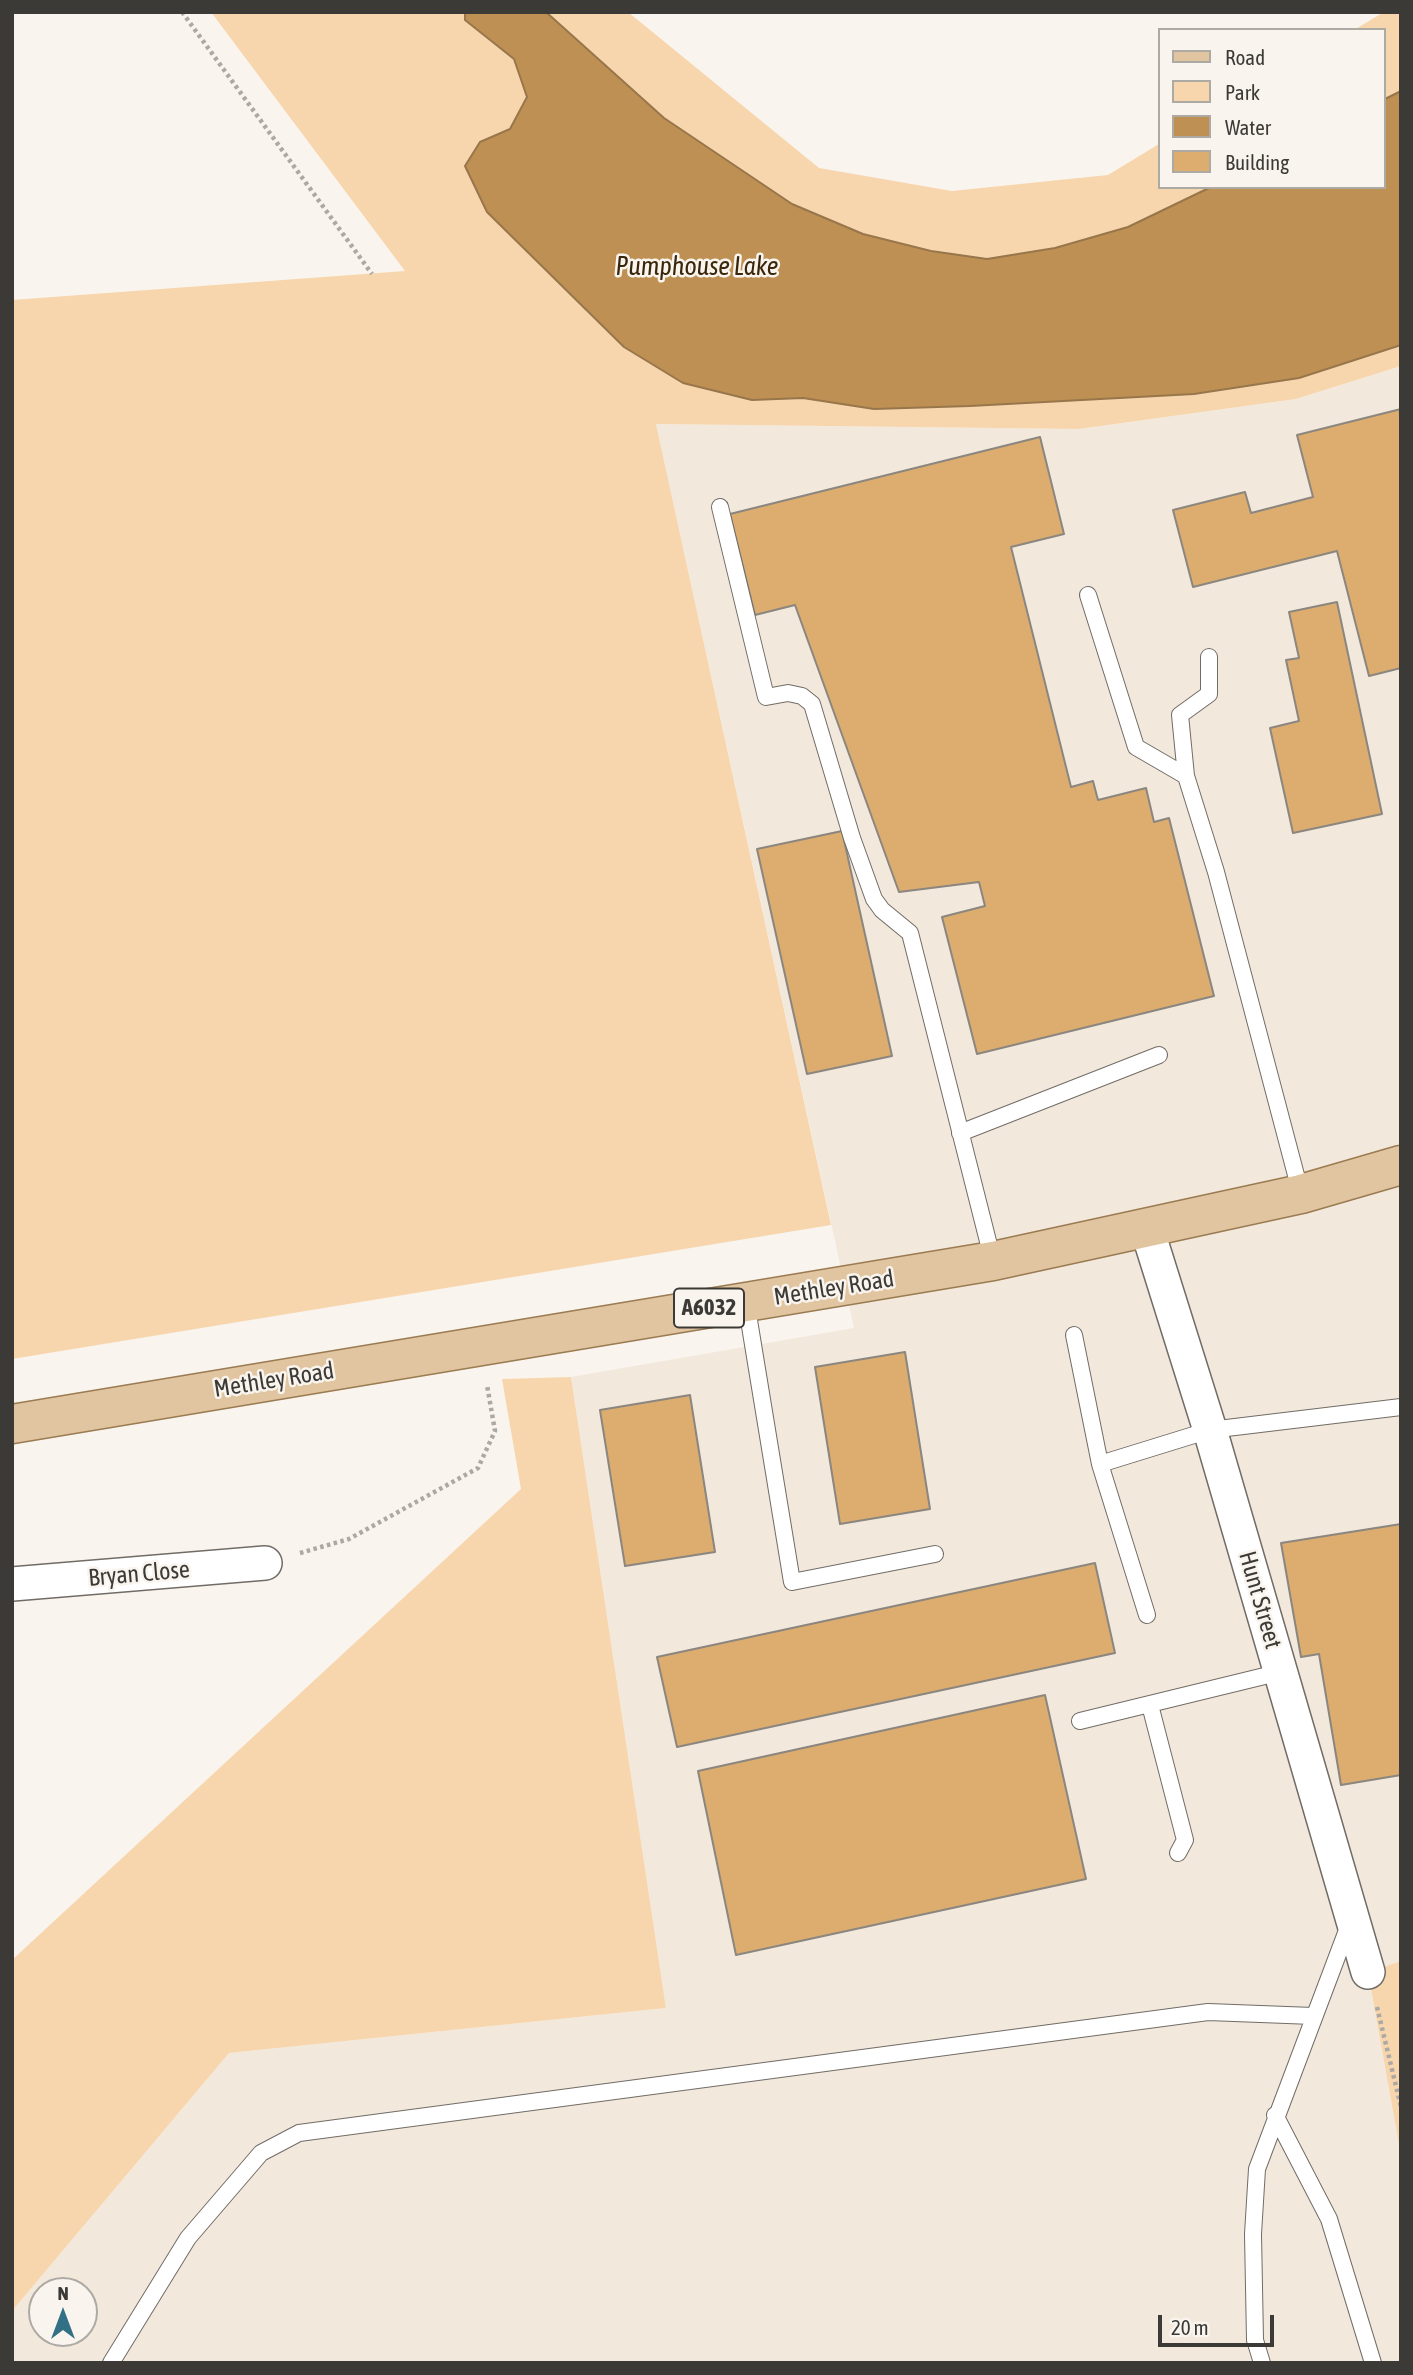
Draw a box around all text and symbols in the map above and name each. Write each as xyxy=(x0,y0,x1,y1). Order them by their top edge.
legend xyxy=(1158,28,1385,189)
text: Road xyxy=(1225,45,1265,69)
text: Park xyxy=(1225,80,1260,104)
text: Water xyxy=(1225,115,1271,139)
text: Building xyxy=(1225,150,1289,174)
water label: Pumphouse Lake xyxy=(615,251,779,283)
street label: Methley Road xyxy=(772,1264,896,1312)
road number: A6032 xyxy=(674,1288,744,1328)
street label: Methley Road xyxy=(212,1356,336,1404)
street label: Hunt Street xyxy=(1232,1548,1288,1652)
street label: Bryan Close xyxy=(87,1555,191,1593)
north arrow xyxy=(28,2277,98,2347)
text: N xyxy=(57,2282,69,2304)
scale bar xyxy=(1161,2302,1276,2346)
text: 20 m xyxy=(1171,2315,1209,2339)

